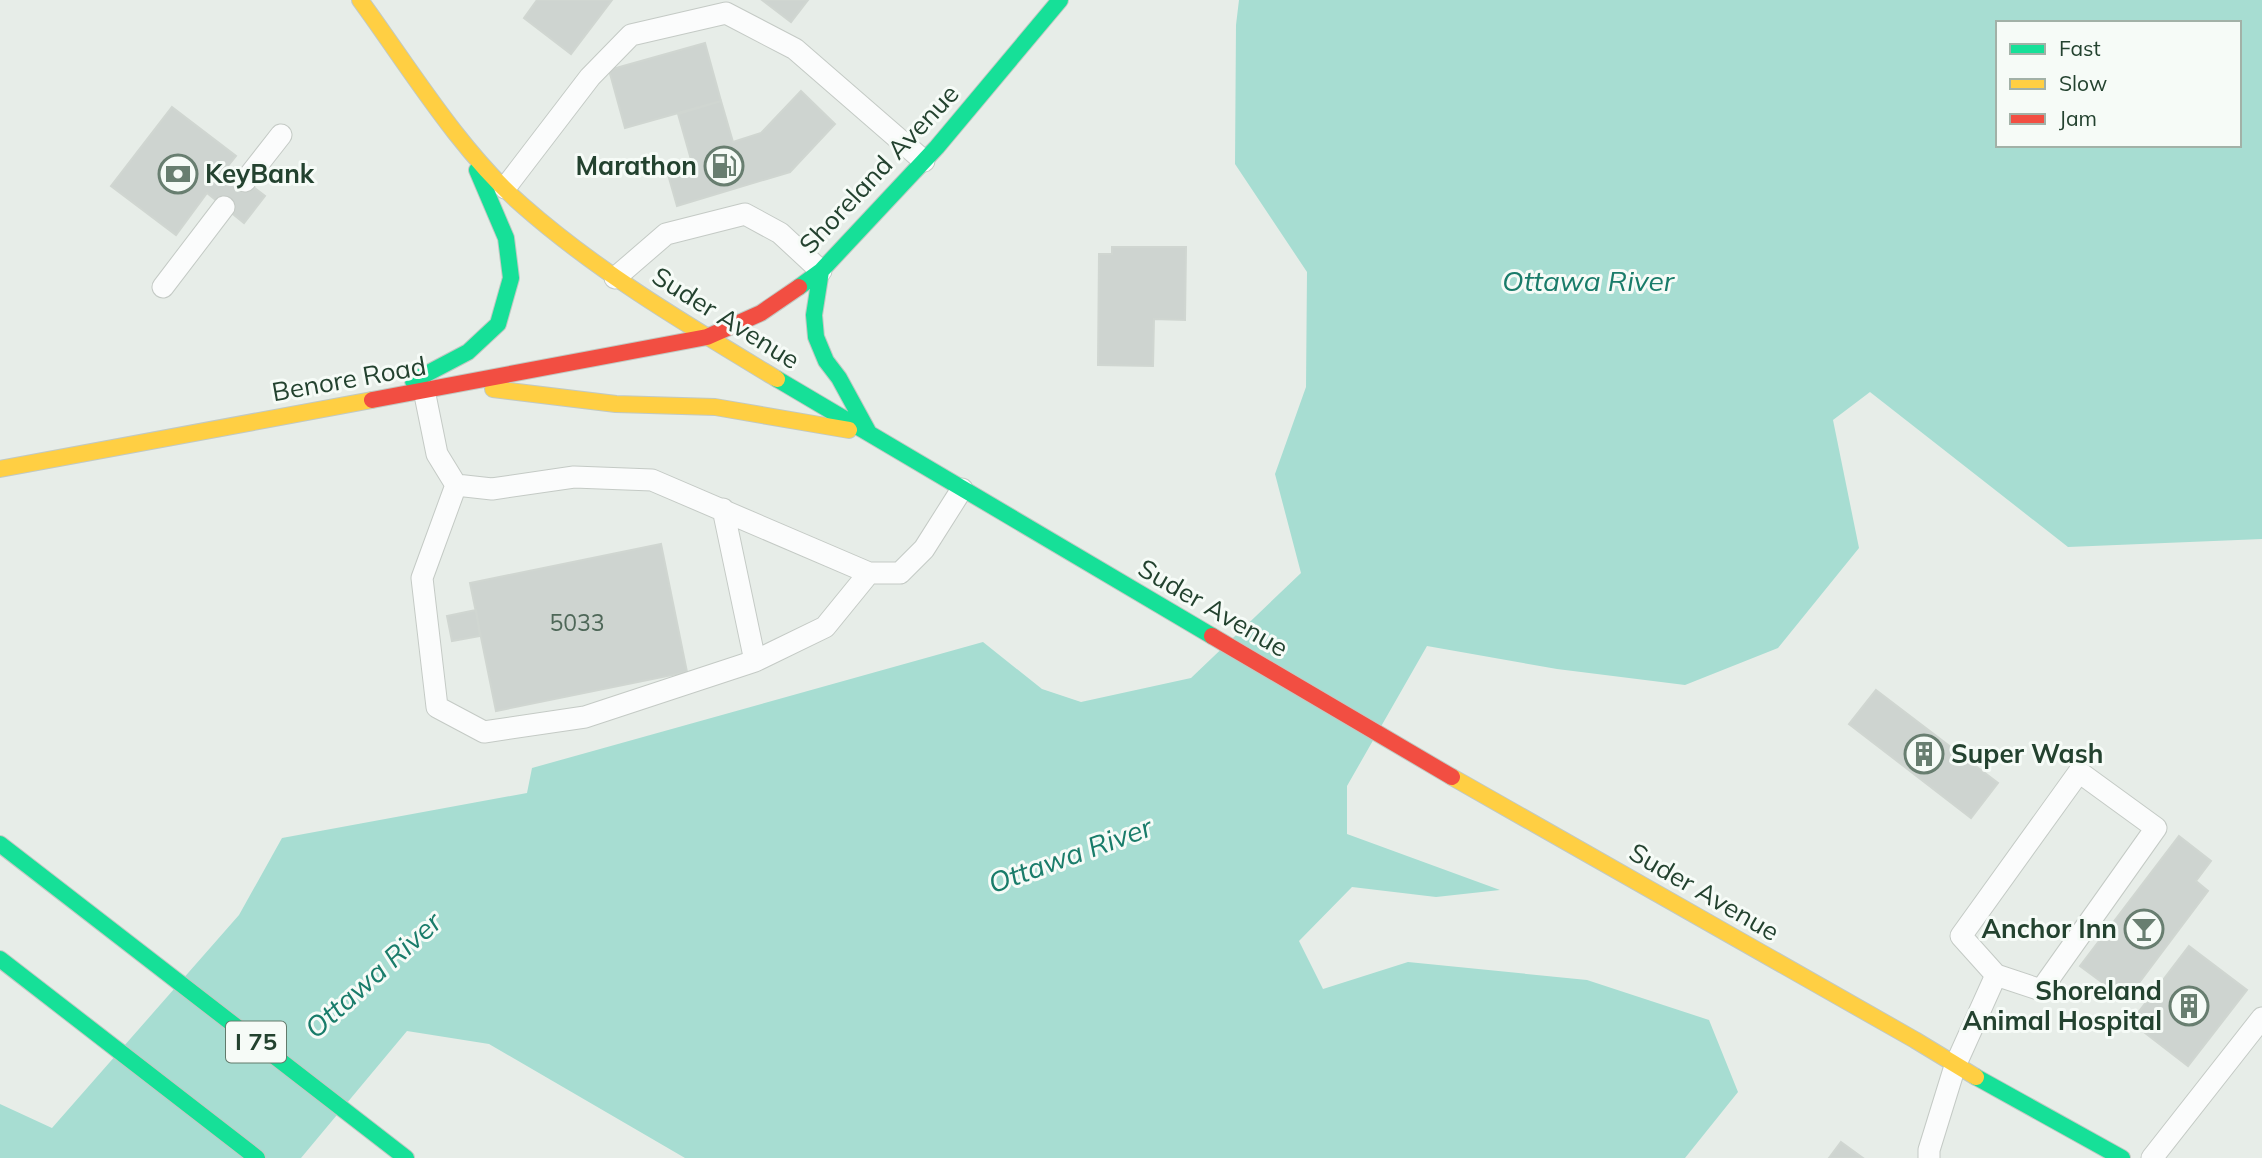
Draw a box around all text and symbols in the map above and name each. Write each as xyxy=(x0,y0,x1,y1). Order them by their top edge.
legend xyxy=(1996,21,2241,147)
text: Fast xyxy=(2059,35,2101,61)
text: Slow xyxy=(2059,70,2107,96)
street label: Shoreland Avenue xyxy=(792,77,966,260)
text: Jam xyxy=(2059,105,2097,131)
fuel station icon: Marathon xyxy=(703,145,745,187)
place label: Marathon xyxy=(575,149,697,182)
bank icon: KeyBank xyxy=(157,153,199,195)
place label: KeyBank xyxy=(205,157,315,190)
street label: Suder Avenue xyxy=(646,259,806,376)
water label: Ottawa River xyxy=(1502,263,1676,298)
street label: Benore Road xyxy=(269,349,429,408)
street label: Suder Avenue xyxy=(1132,551,1294,664)
house number: 5033 xyxy=(549,608,605,637)
building icon: Super Wash xyxy=(1903,733,1945,775)
place label: Super Wash xyxy=(1951,737,2103,770)
water label: Ottawa River xyxy=(983,808,1158,900)
street label: Suder Avenue xyxy=(1623,835,1785,948)
water label: Ottawa River xyxy=(297,903,450,1045)
bar icon: Anchor Inn xyxy=(2123,908,2165,950)
place label: Anchor Inn xyxy=(1982,912,2117,945)
place label: Shoreland Animal Hospital xyxy=(1962,974,2162,1037)
building icon: Shoreland Animal Hospital xyxy=(2168,985,2210,1027)
road number: I 75 xyxy=(226,1022,286,1062)

